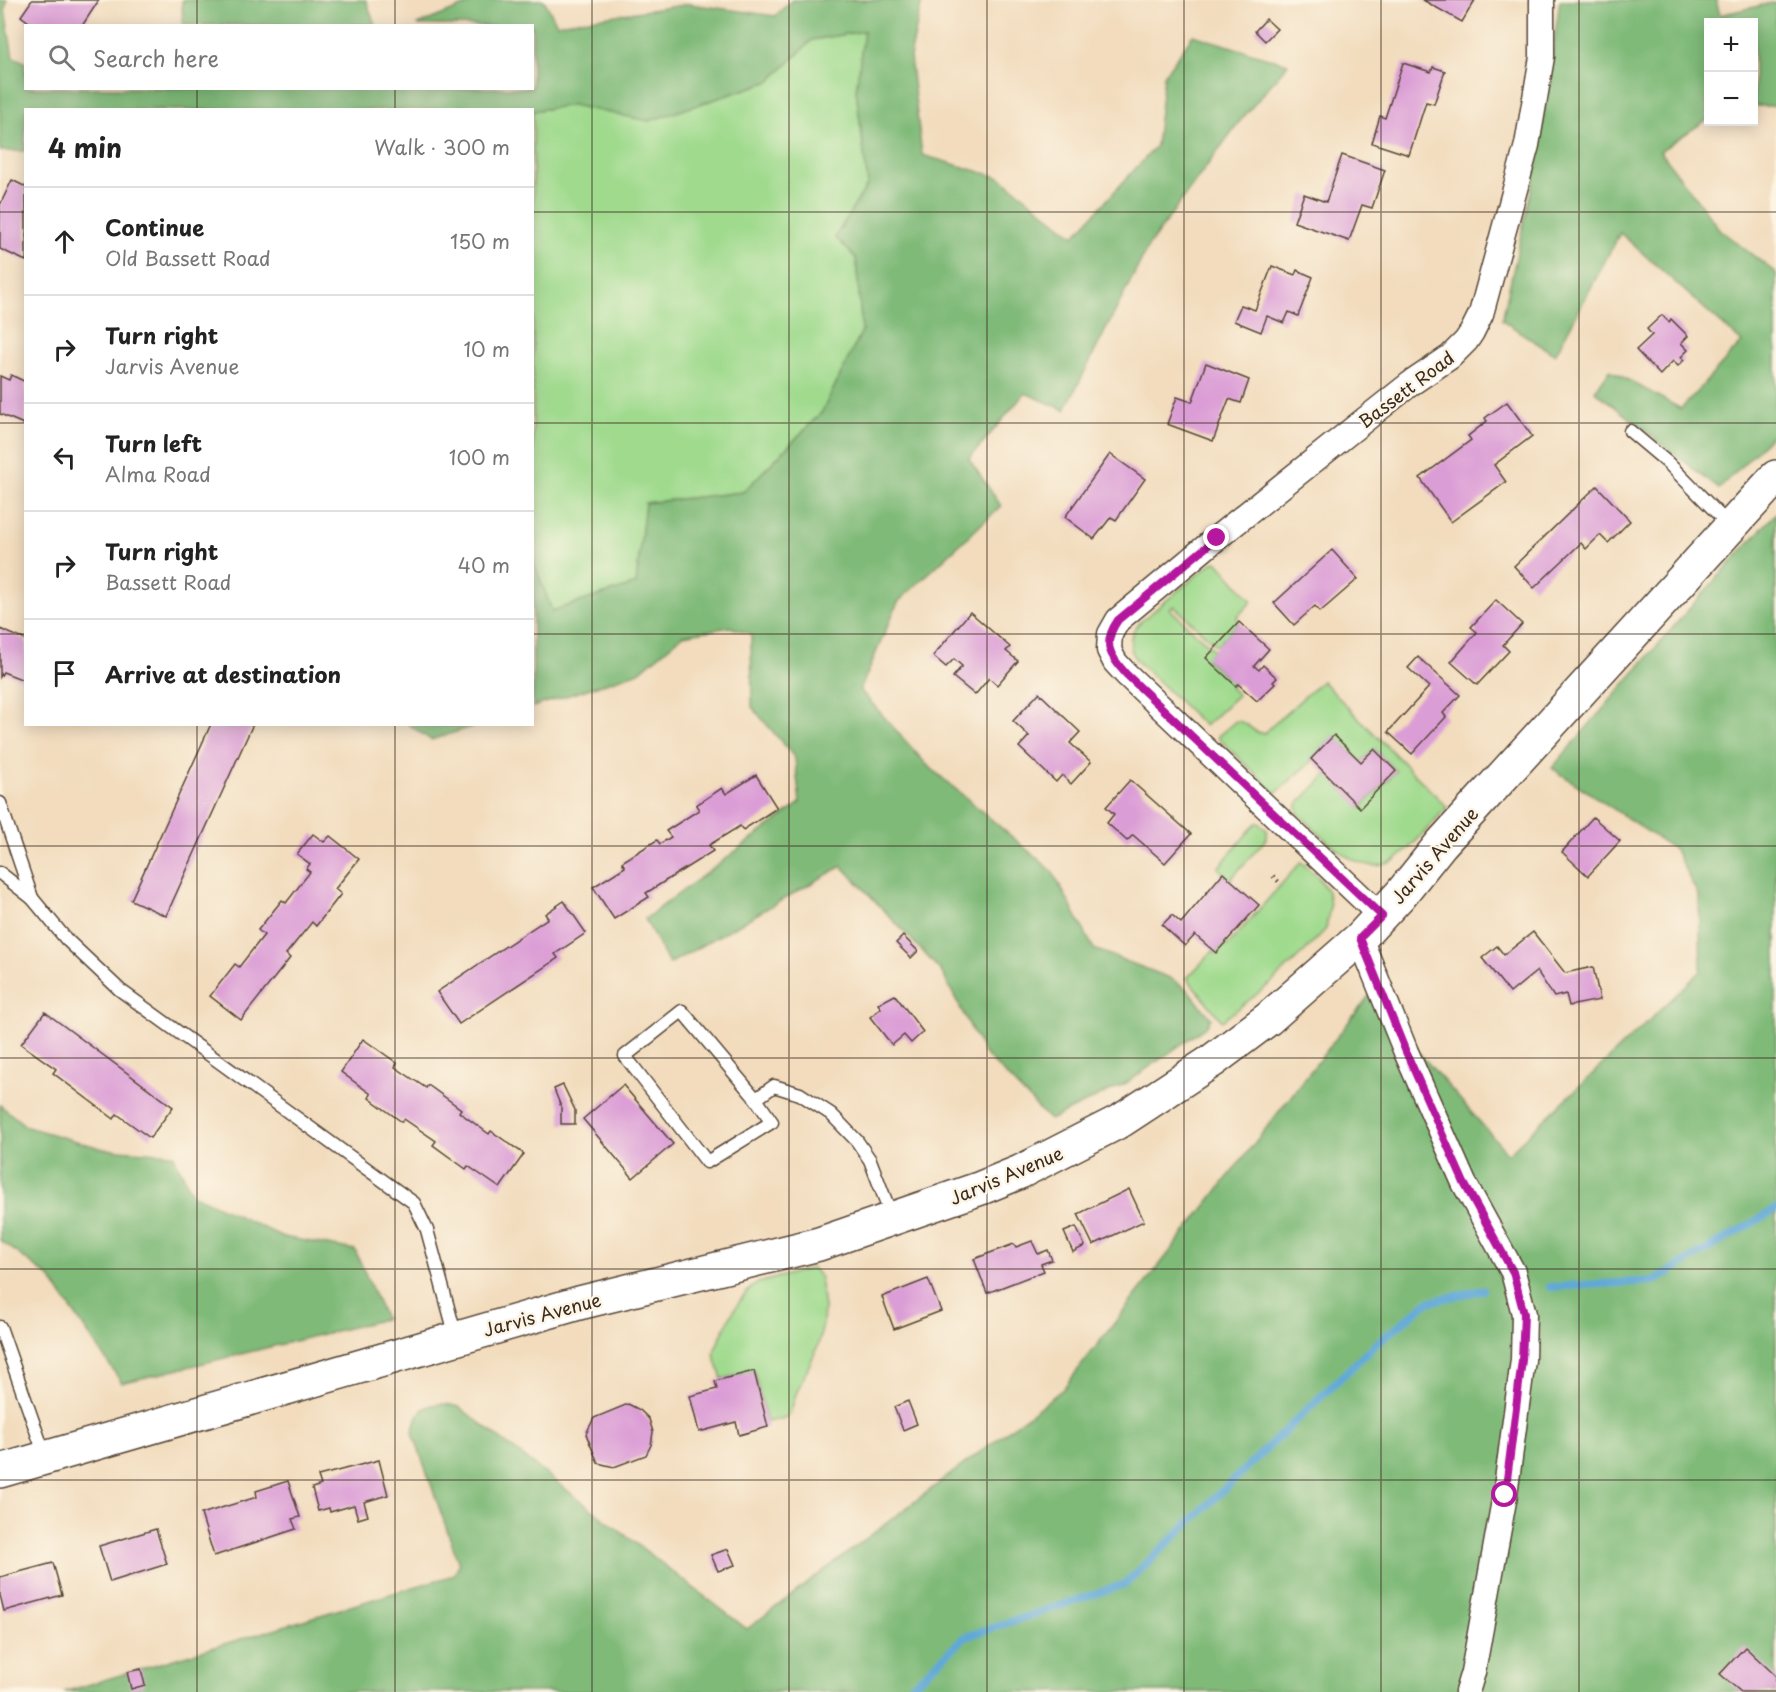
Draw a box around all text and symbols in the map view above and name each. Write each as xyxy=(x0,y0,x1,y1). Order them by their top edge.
map controls xyxy=(1704,18,1758,126)
button: + xyxy=(1704,18,1758,72)
search box xyxy=(24,24,534,90)
icon: search xyxy=(45,41,78,74)
text: Search here xyxy=(93,41,219,74)
button: − xyxy=(1704,72,1758,126)
text: 4 min xyxy=(48,128,122,167)
text: Walk · 300 m xyxy=(374,132,510,162)
text: Continue xyxy=(105,210,204,243)
icon: ahead xyxy=(48,225,81,258)
text: 150 m xyxy=(450,226,510,256)
text: Old Bassett Road xyxy=(105,243,271,273)
text: Turn right xyxy=(105,318,218,351)
icon: right xyxy=(48,333,81,366)
text: 10 m xyxy=(463,334,510,364)
street label: Bassett Road xyxy=(1352,344,1460,434)
text: Jarvis Avenue xyxy=(105,351,239,381)
text: Turn left xyxy=(105,426,202,459)
icon: left xyxy=(48,441,81,474)
text: 100 m xyxy=(449,442,510,472)
text: Alma Road xyxy=(105,459,211,489)
route end xyxy=(1203,524,1229,550)
text: Turn right xyxy=(105,534,218,567)
icon: right xyxy=(48,549,81,582)
text: 40 m xyxy=(458,550,510,580)
text: Bassett Road xyxy=(105,567,232,597)
icon: arrive xyxy=(48,657,81,690)
text: Arrive at destination xyxy=(105,657,341,690)
street label: Jarvis Avenue xyxy=(1384,800,1484,909)
street label: Jarvis Avenue xyxy=(945,1139,1067,1211)
street label: Jarvis Avenue xyxy=(480,1285,604,1343)
route start xyxy=(1491,1481,1517,1507)

